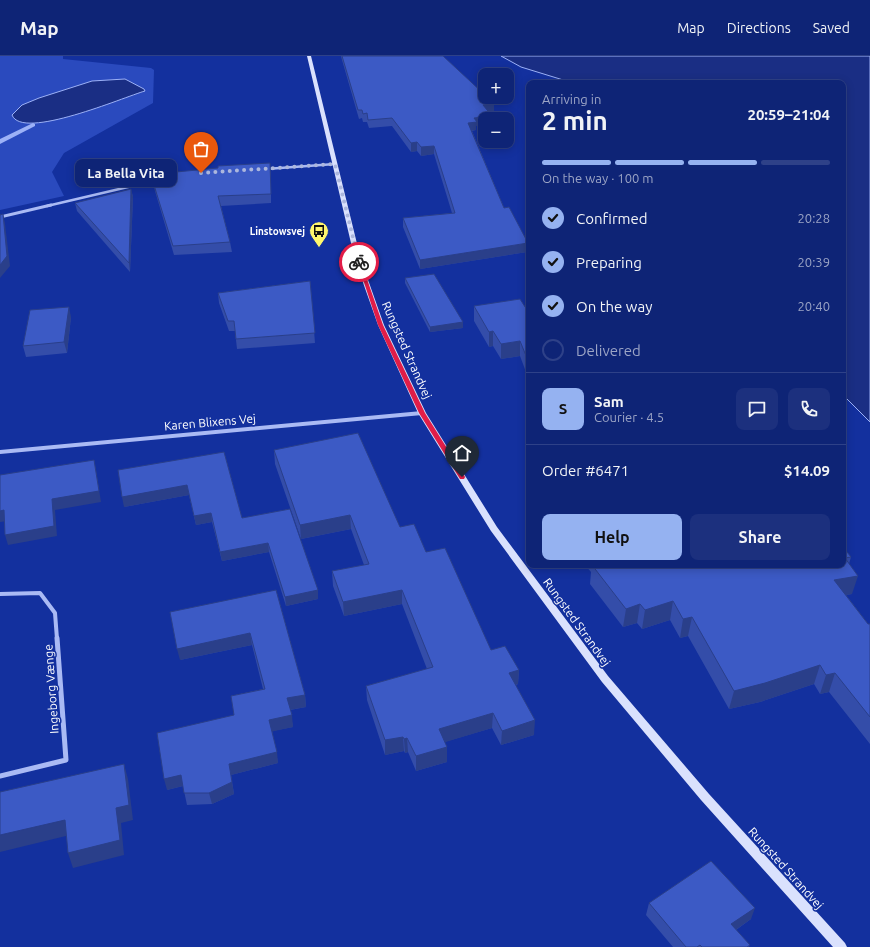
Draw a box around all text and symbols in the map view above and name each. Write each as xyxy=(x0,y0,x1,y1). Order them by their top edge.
text: Map xyxy=(20,17,59,39)
text: Map xyxy=(677,20,705,36)
text: Directions xyxy=(727,20,791,36)
text: Saved xyxy=(813,20,850,36)
map controls xyxy=(478,68,514,148)
button: + xyxy=(478,68,514,104)
text: Arriving in xyxy=(542,92,601,106)
text: 2 min xyxy=(542,106,608,135)
text: 20:59–21:04 xyxy=(747,106,830,123)
button: − xyxy=(478,112,514,148)
pin xyxy=(184,132,218,173)
icon: bag xyxy=(190,138,212,160)
callout: La Bella Vita xyxy=(75,159,177,187)
text: La Bella Vita xyxy=(87,166,165,180)
text: On the way · 100 m xyxy=(542,171,654,185)
icon: check xyxy=(542,207,564,229)
text: Confirmed xyxy=(576,210,648,227)
text: 20:28 xyxy=(797,211,830,225)
bus stop icon: Linstowsvej xyxy=(308,220,330,248)
place label: Linstowsvej xyxy=(250,226,305,237)
courier xyxy=(339,242,379,282)
icon: bike xyxy=(348,251,370,273)
icon: check xyxy=(542,251,564,273)
text: Preparing xyxy=(576,254,642,271)
text: 20:39 xyxy=(797,255,830,269)
icon: check xyxy=(542,295,564,317)
text: On the way xyxy=(576,298,652,315)
street label: Rungsted Strandvej xyxy=(380,299,434,401)
text: 20:40 xyxy=(797,299,830,313)
text: Delivered xyxy=(576,342,641,359)
button: chat xyxy=(736,388,778,430)
button: phone xyxy=(788,388,830,430)
text: Sam xyxy=(594,393,624,410)
text: S xyxy=(559,400,567,417)
text: Courier · 4.5 xyxy=(594,410,664,424)
street label: Karen Blixens Vej xyxy=(164,412,256,432)
pin xyxy=(445,436,479,477)
icon: home xyxy=(451,442,473,464)
text: Order #6471 xyxy=(542,462,629,479)
text: $14.09 xyxy=(784,462,830,479)
button: Help xyxy=(542,514,682,560)
button: Share xyxy=(690,514,830,560)
street label: Rungsted Strandvej xyxy=(541,576,613,668)
street label: Ingeborg Vænge xyxy=(41,644,61,734)
street label: Rungsted Strandvej xyxy=(746,825,826,912)

